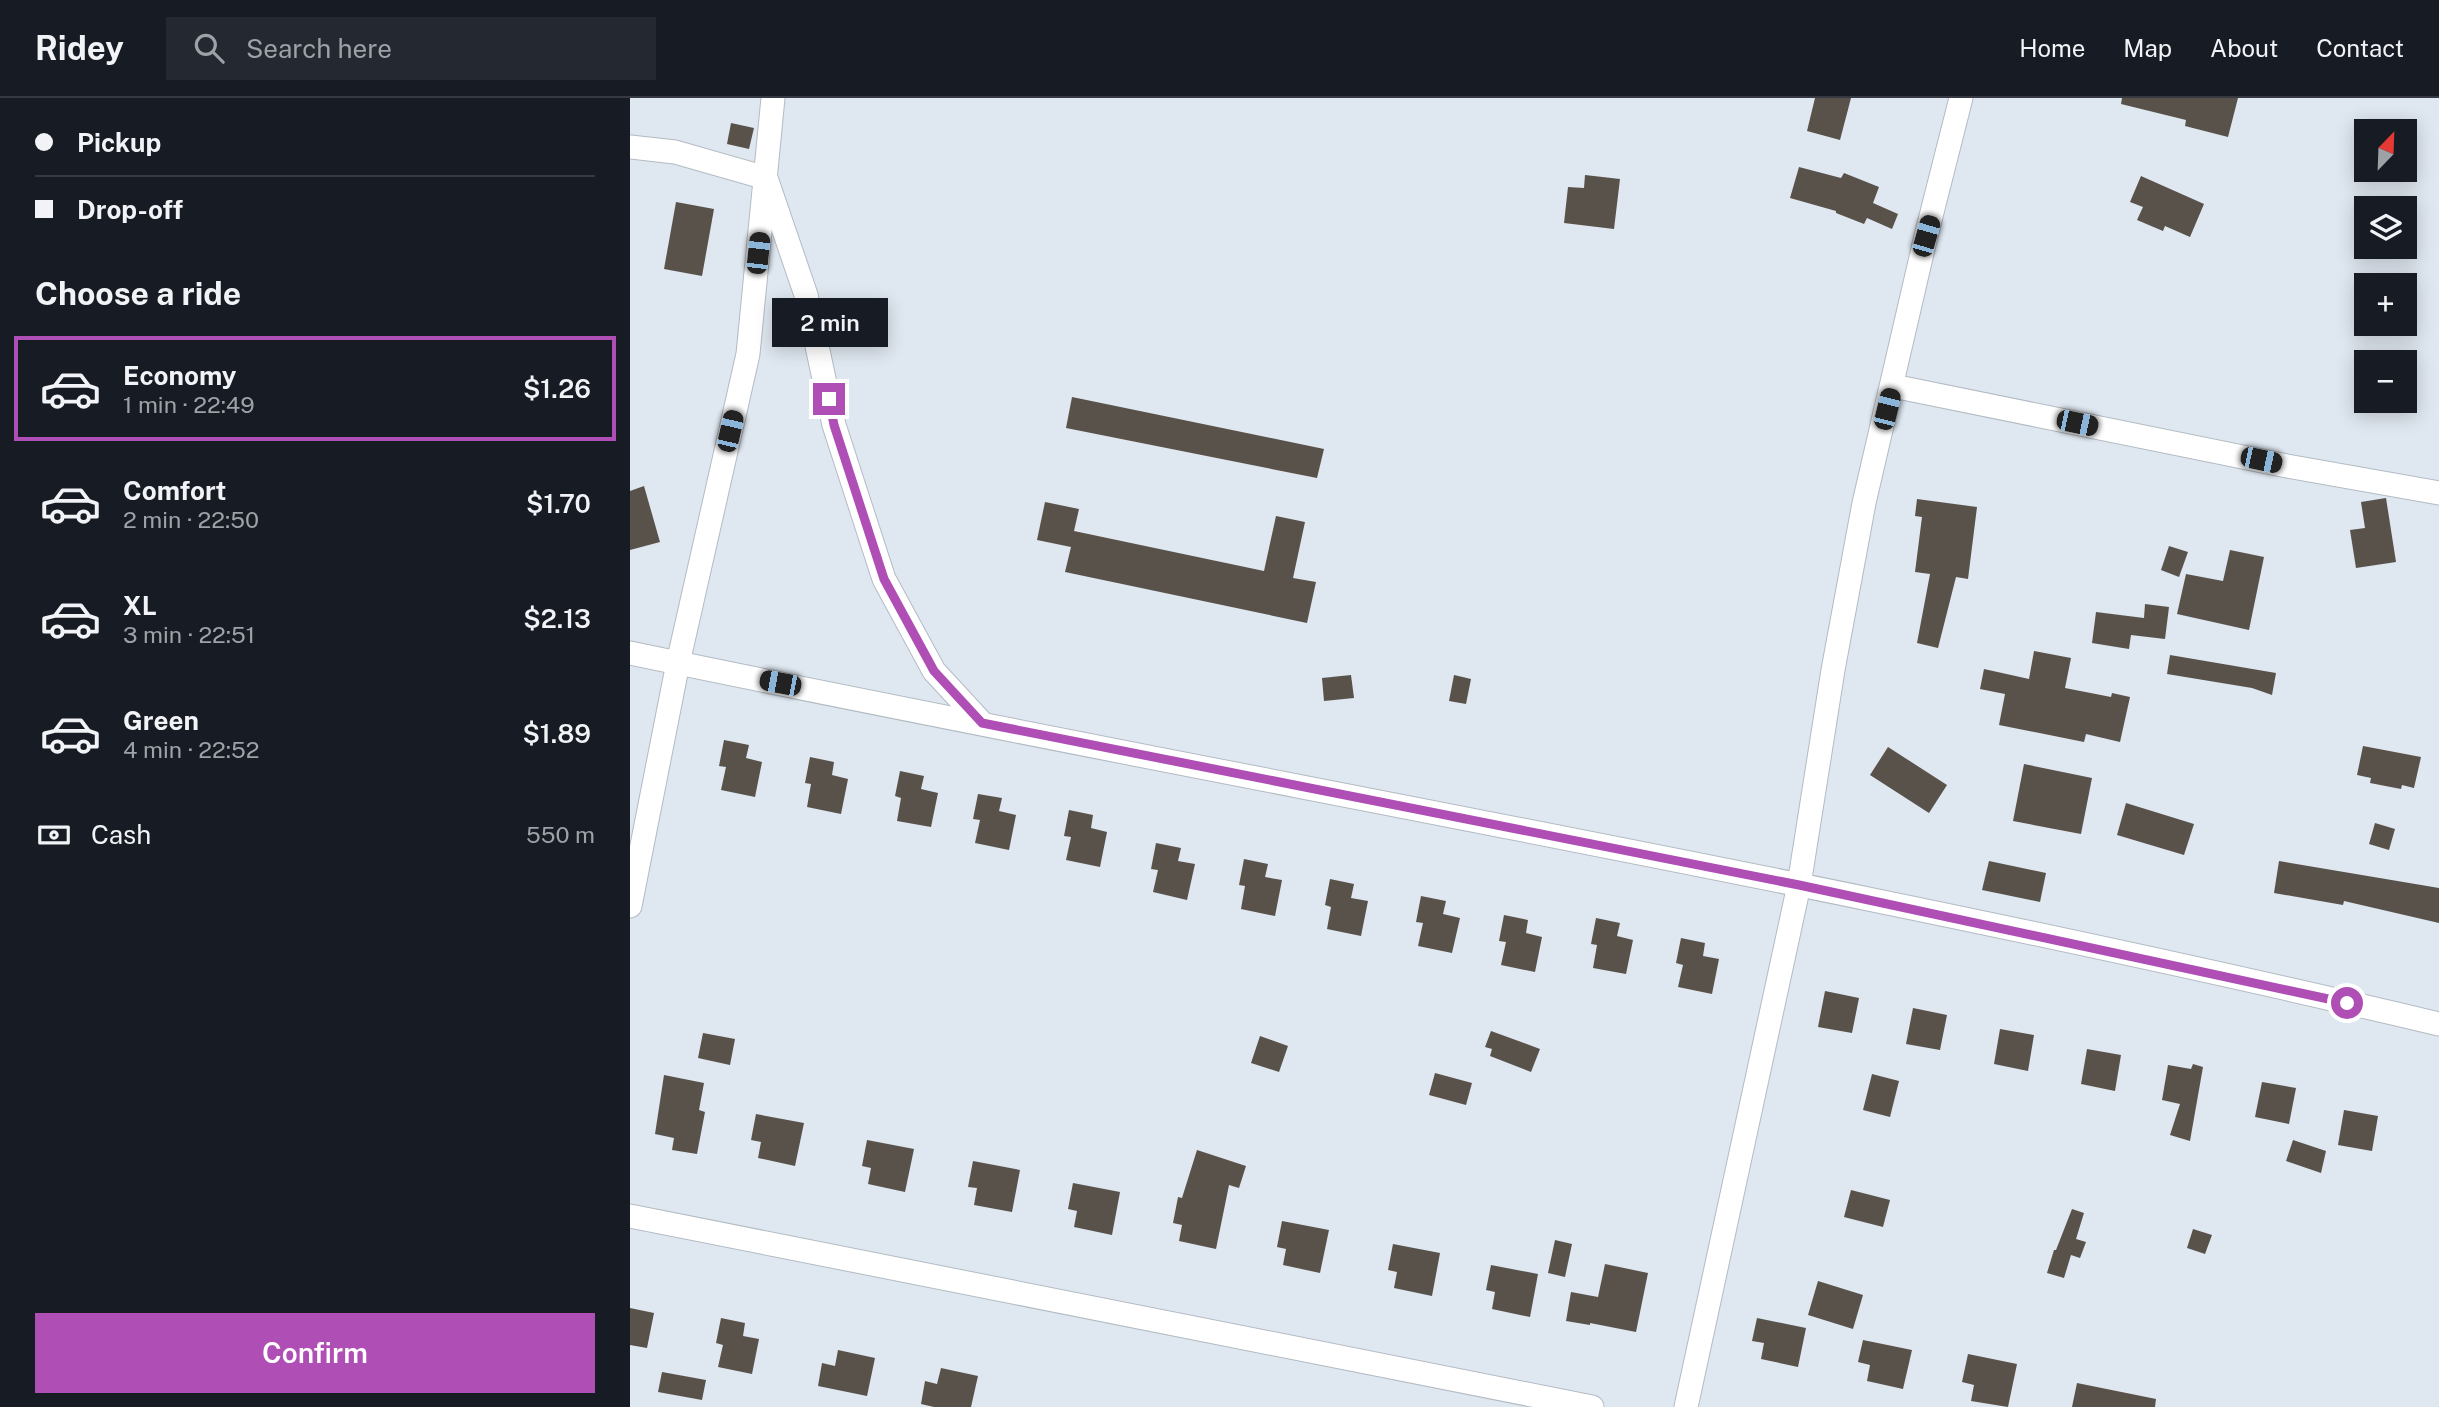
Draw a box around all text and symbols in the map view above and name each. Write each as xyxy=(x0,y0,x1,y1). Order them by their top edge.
search box xyxy=(166,17,656,80)
text: Ridey xyxy=(35,29,124,67)
icon: search xyxy=(190,29,228,67)
text: Search here xyxy=(246,33,392,64)
text: Home xyxy=(2019,34,2085,62)
text: Map xyxy=(2123,34,2172,62)
text: About xyxy=(2210,34,2278,62)
text: Contact xyxy=(2316,34,2404,62)
north arrow xyxy=(2354,119,2417,182)
map controls xyxy=(2354,119,2417,413)
text: Pickup xyxy=(77,127,161,158)
text: Drop-off xyxy=(77,194,183,225)
button: layers xyxy=(2354,196,2417,259)
car xyxy=(1911,213,1942,259)
car xyxy=(746,231,771,275)
button: + xyxy=(2354,273,2417,336)
text: Choose a ride xyxy=(35,275,241,312)
callout: 2 min xyxy=(771,298,887,346)
text: 2 min xyxy=(800,309,860,336)
button: − xyxy=(2354,350,2417,413)
icon: car xyxy=(39,357,102,420)
text: Economy xyxy=(123,360,236,391)
text: $1.26 xyxy=(523,373,591,404)
route end xyxy=(813,383,845,415)
car xyxy=(1872,386,1903,432)
text: 1 min · 22:49 xyxy=(123,391,255,418)
car xyxy=(716,408,745,454)
car xyxy=(2055,408,2100,438)
car xyxy=(2239,445,2284,475)
icon: car xyxy=(39,472,102,535)
text: Comfort xyxy=(123,475,226,506)
text: $1.70 xyxy=(526,488,591,519)
text: 2 min · 22:50 xyxy=(123,506,259,533)
icon: car xyxy=(39,587,102,650)
text: XL xyxy=(123,590,157,621)
text: $2.13 xyxy=(523,603,591,634)
text: 3 min · 22:51 xyxy=(123,621,255,648)
car xyxy=(758,669,803,697)
icon: car xyxy=(39,702,102,765)
text: Green xyxy=(123,705,199,736)
text: $1.89 xyxy=(522,718,591,749)
text: 4 min · 22:52 xyxy=(123,736,259,763)
icon: cash xyxy=(35,816,73,854)
text: Cash xyxy=(91,819,151,850)
text: 550 m xyxy=(526,821,595,848)
route start xyxy=(2331,987,2363,1019)
button: Confirm xyxy=(35,1313,595,1393)

